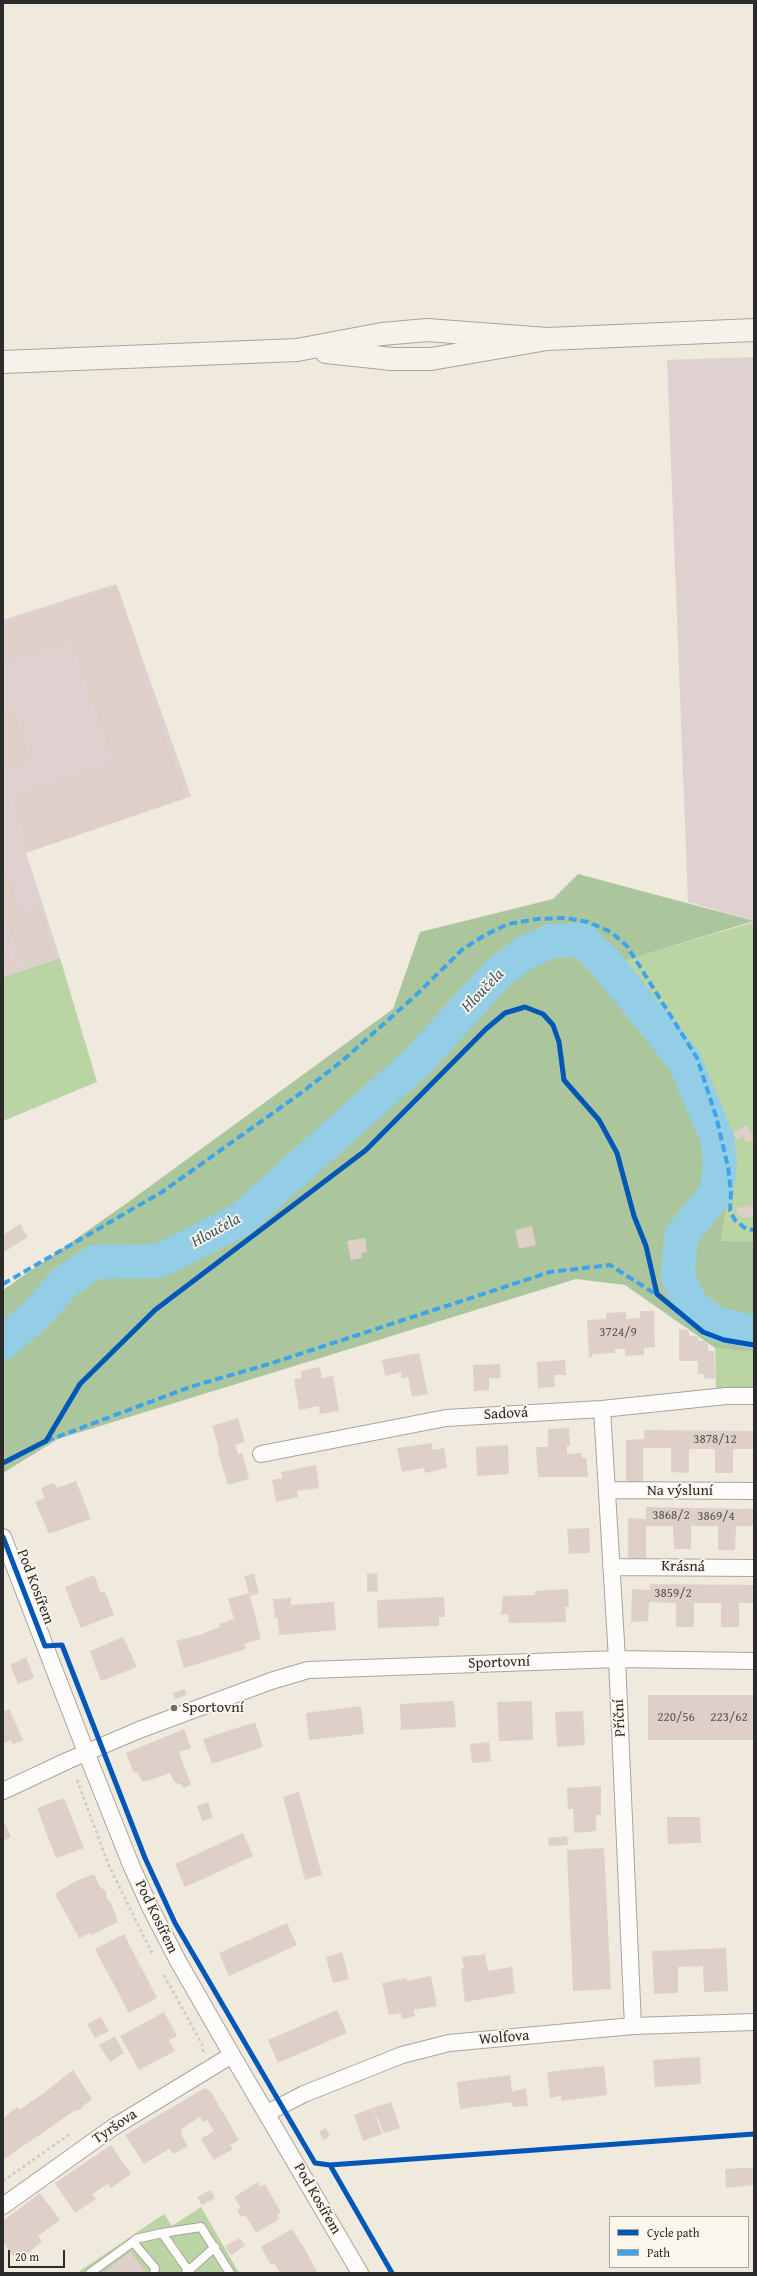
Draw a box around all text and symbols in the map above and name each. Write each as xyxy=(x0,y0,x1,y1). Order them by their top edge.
water label: Hloučela xyxy=(458,965,508,1017)
water label: Hloučela xyxy=(188,1210,244,1252)
house number: 3724/9 xyxy=(599,1325,637,1341)
street label: Sadová xyxy=(483,1404,529,1424)
house number: 3878/12 xyxy=(693,1432,737,1448)
street label: Na výsluní xyxy=(647,1482,713,1500)
house number: 3868/2 xyxy=(652,1508,690,1524)
house number: 3869/4 xyxy=(697,1509,735,1525)
street label: Pod Kosířem xyxy=(12,1547,58,1627)
street label: Krásná xyxy=(661,1558,705,1576)
house number: 3859/2 xyxy=(654,1586,692,1602)
street label: Sportovní xyxy=(468,1653,530,1673)
place label: Sportovní xyxy=(182,1699,244,1717)
street label: Příční xyxy=(610,1699,630,1737)
marker: Sportovní xyxy=(169,1703,179,1713)
house number: 220/56 xyxy=(657,1710,695,1726)
house number: 223/62 xyxy=(710,1710,748,1726)
street label: Pod Kosířem xyxy=(131,1877,181,1957)
street label: Wolfova xyxy=(478,2027,530,2049)
street label: Tyršova xyxy=(89,2106,141,2148)
street label: Pod Kosířem xyxy=(289,2160,345,2238)
legend xyxy=(609,2216,749,2268)
text: Cycle path xyxy=(647,2224,699,2241)
scale bar xyxy=(10,2242,67,2268)
text: Path xyxy=(647,2244,670,2261)
text: 20 m xyxy=(15,2248,39,2265)

